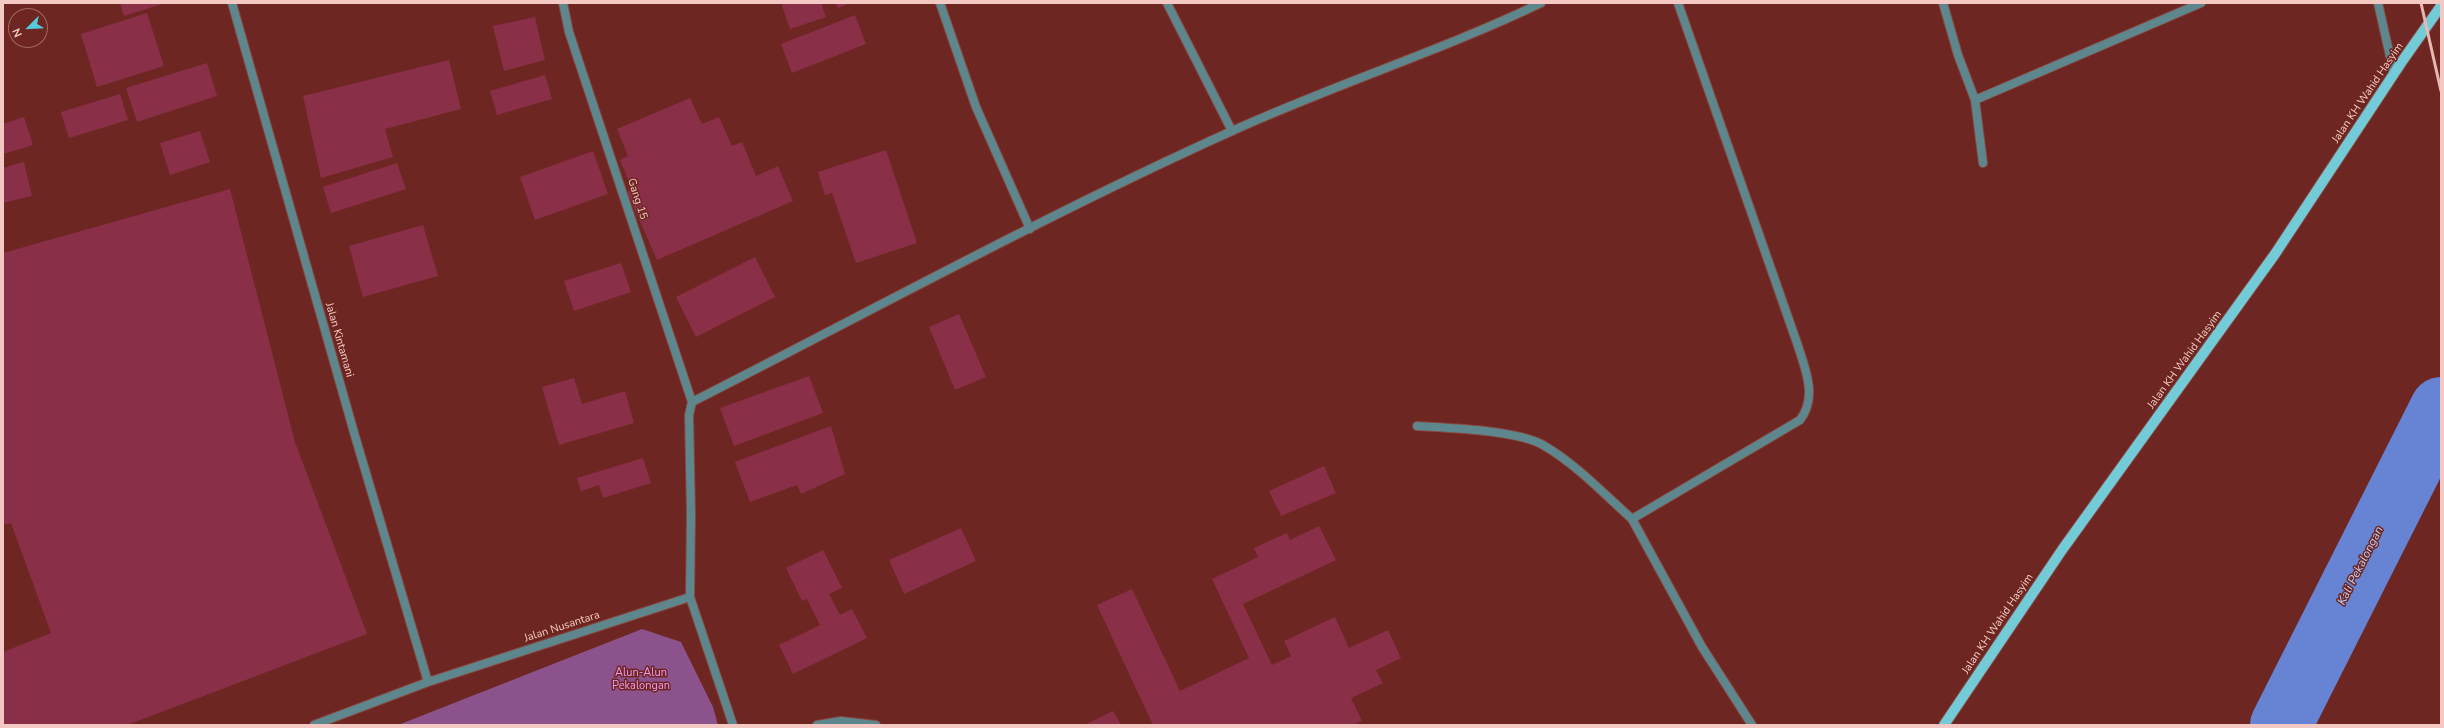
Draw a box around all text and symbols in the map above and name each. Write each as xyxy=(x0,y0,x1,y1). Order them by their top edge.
north arrow xyxy=(8,8,48,48)
text: N xyxy=(9,26,26,39)
street label: Jalan KH Wahid Hasyim xyxy=(2330,40,2406,146)
street label: Gang 15 xyxy=(624,177,650,221)
street label: Jalan Kintamani xyxy=(322,301,356,379)
street label: Jalan KH Wahid Hasyim xyxy=(2145,308,2225,412)
water label: Kali Pekalongan xyxy=(2335,524,2387,608)
street label: Jalan KH Wahid Hasyim xyxy=(1960,571,2036,677)
street label: Jalan Nusantara xyxy=(523,609,601,645)
park label: Alun-Alun Pekalongan xyxy=(612,666,670,692)

